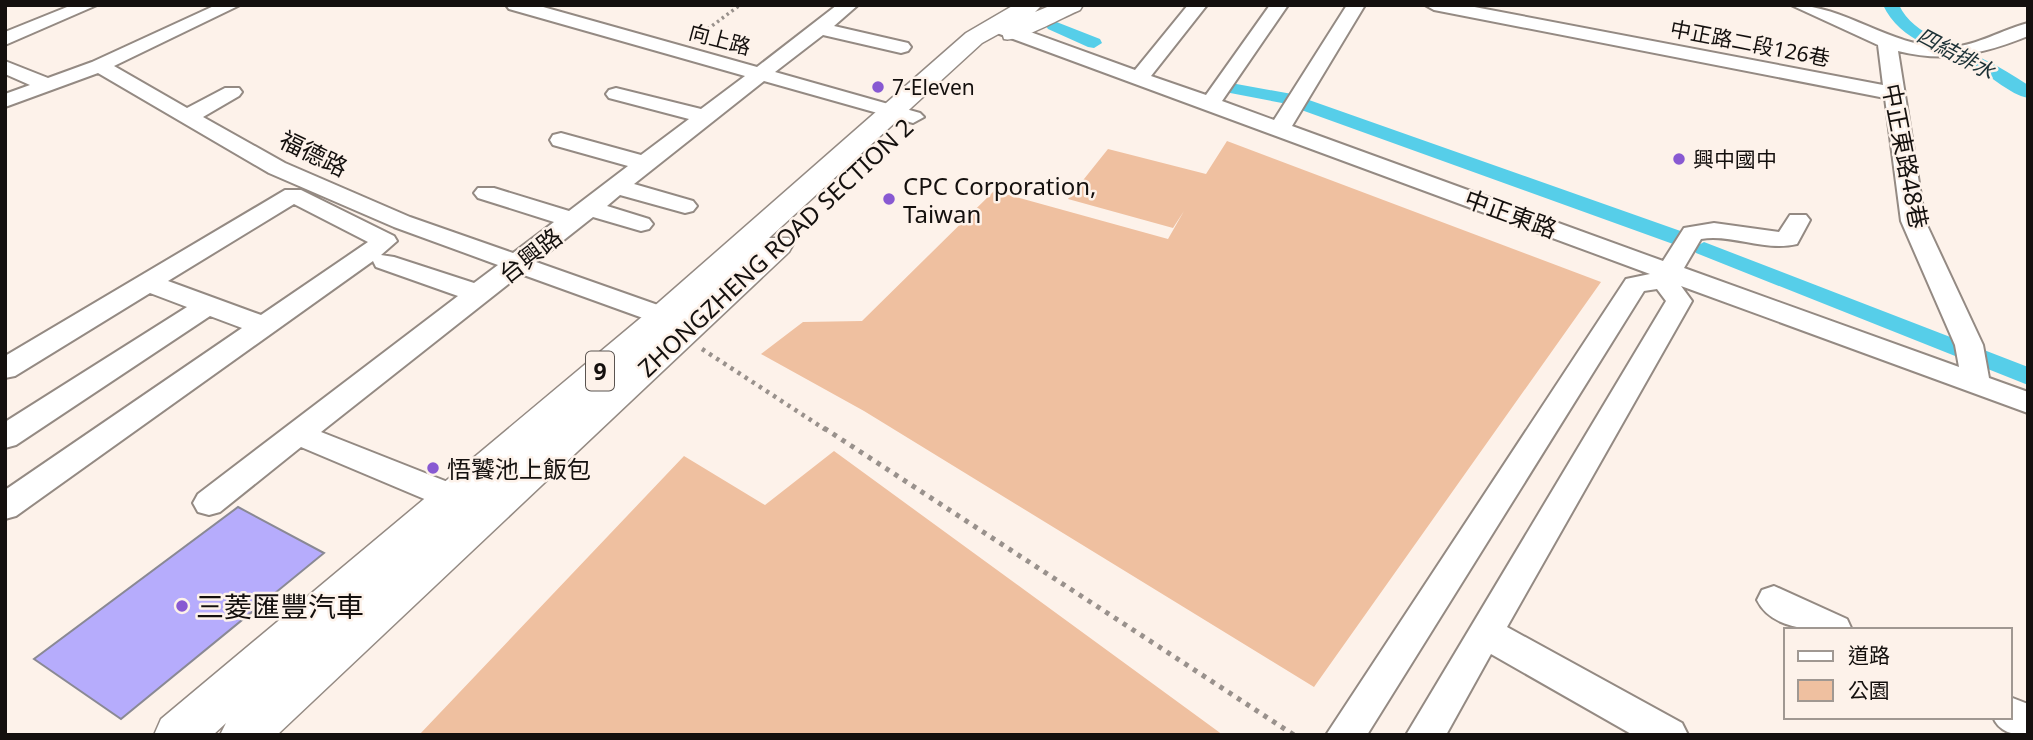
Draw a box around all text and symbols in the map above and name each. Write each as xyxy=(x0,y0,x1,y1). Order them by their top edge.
street label: 中正路二段126巷 xyxy=(1668,14,1832,72)
street label: 向上路 xyxy=(686,17,754,61)
water label: 四結排水 xyxy=(1912,21,2001,86)
place label: 7-Eleven xyxy=(892,73,975,101)
marker: 7-Eleven xyxy=(870,79,886,95)
street label: 中正東路48巷 xyxy=(1876,80,1936,232)
street label: ZHONGZHENG ROAD SECTION 2 xyxy=(630,110,920,384)
street label: 福德路 xyxy=(274,122,354,184)
place label: 興中國中 xyxy=(1693,145,1777,173)
marker: 興中國中 xyxy=(1671,151,1687,167)
place label: CPC Corporation, Taiwan xyxy=(903,169,1097,230)
street label: 中正東路 xyxy=(1460,181,1562,245)
marker: CPC Corporation, Taiwan xyxy=(881,191,897,207)
street label: 台興路 xyxy=(491,220,569,290)
road number: 9 xyxy=(586,352,614,390)
place label: 悟饕池上飯包 xyxy=(447,452,591,485)
marker: 悟饕池上飯包 xyxy=(425,460,441,476)
place label: 三菱匯豐汽車 xyxy=(196,587,364,625)
marker: 三菱匯豐汽車 xyxy=(174,598,190,614)
legend xyxy=(1784,628,2012,719)
text: 道路 xyxy=(1848,641,1890,669)
text: 公園 xyxy=(1848,676,1890,704)

